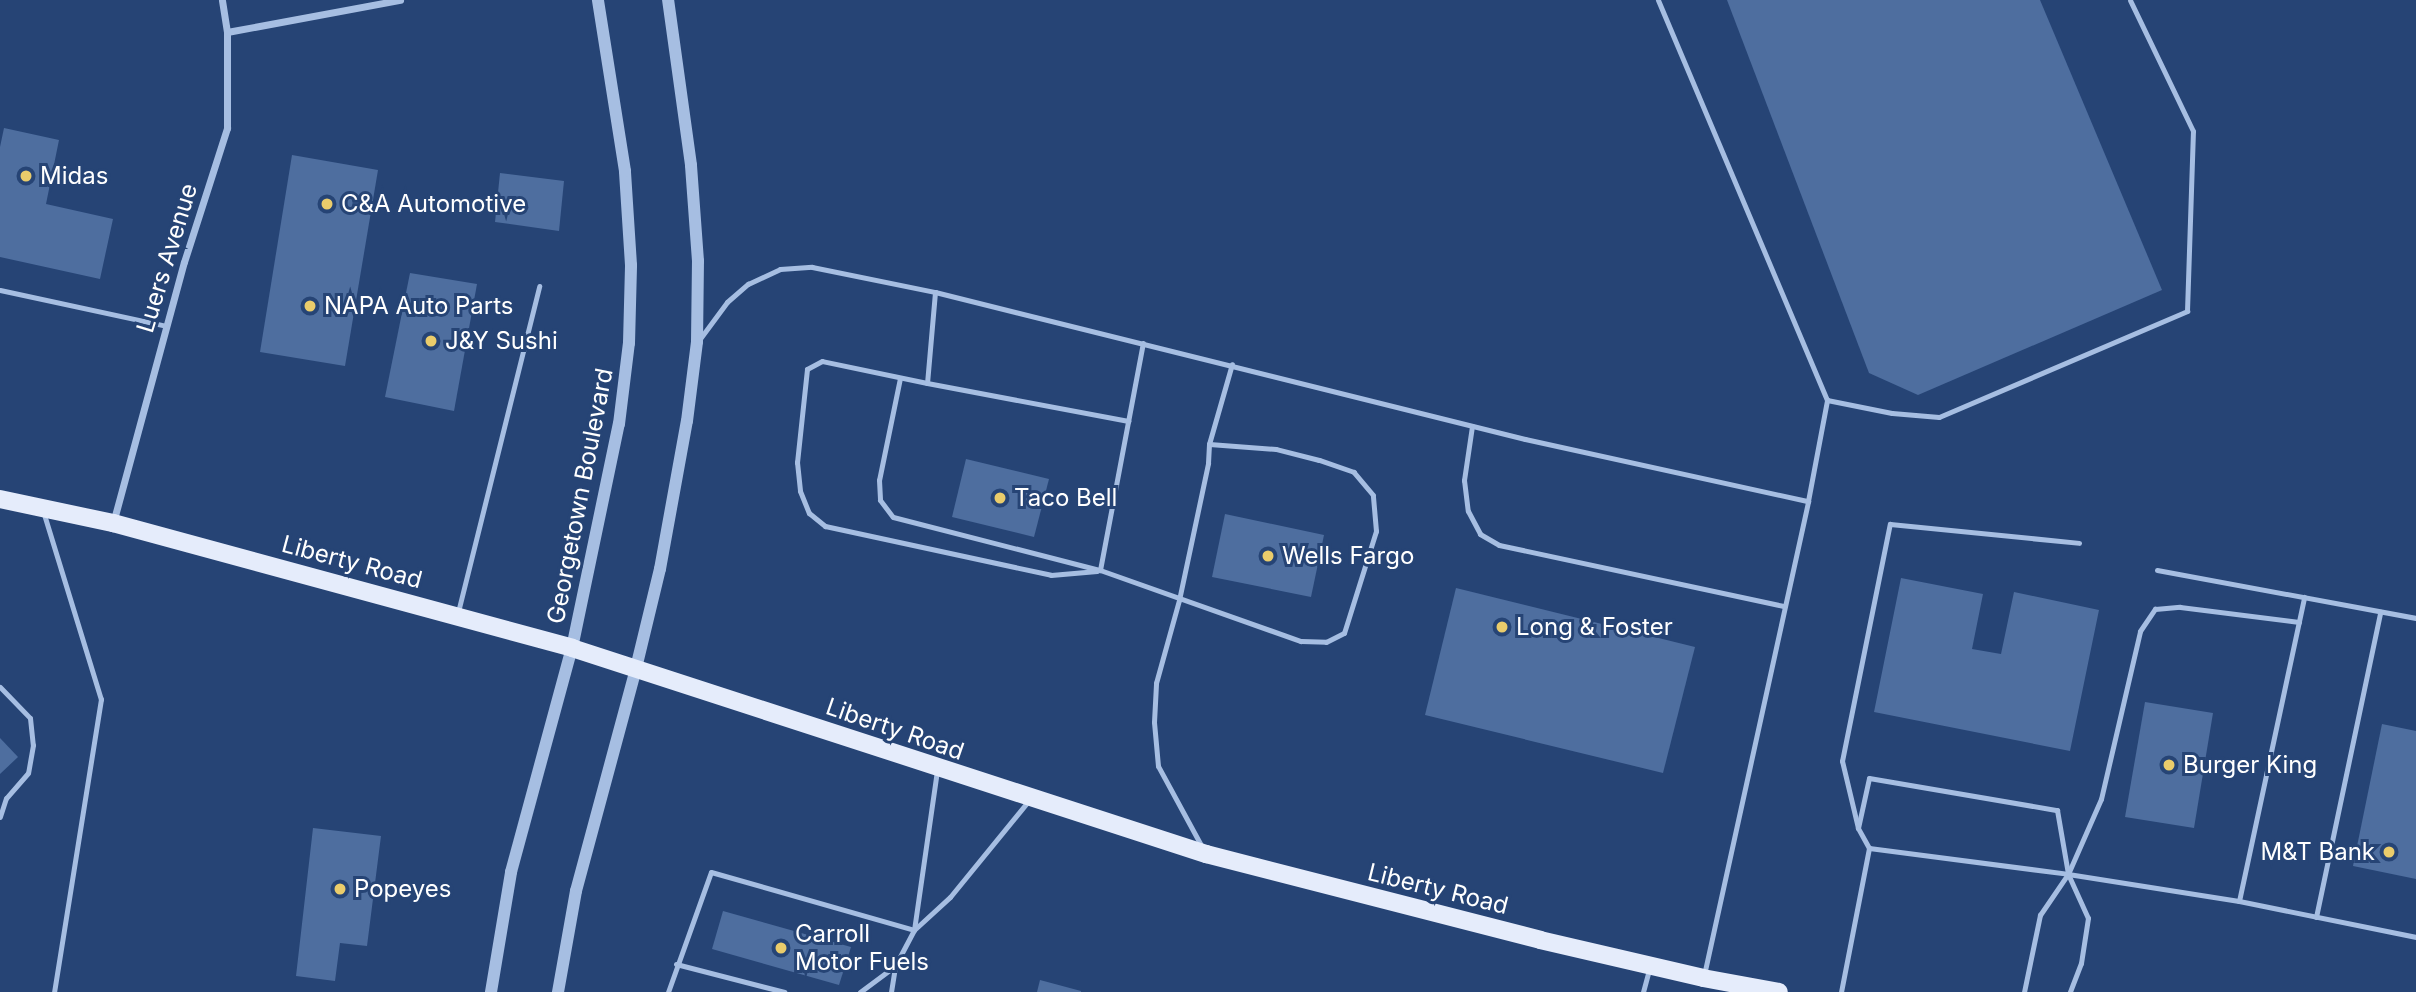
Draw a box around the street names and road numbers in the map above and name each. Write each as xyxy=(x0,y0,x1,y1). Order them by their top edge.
street label: Luers Avenue xyxy=(131,180,203,336)
street label: Georgetown Boulevard xyxy=(541,366,619,626)
street label: Liberty Road xyxy=(279,529,425,595)
street label: Liberty Road xyxy=(822,692,968,766)
street label: Liberty Road xyxy=(1365,858,1511,920)

